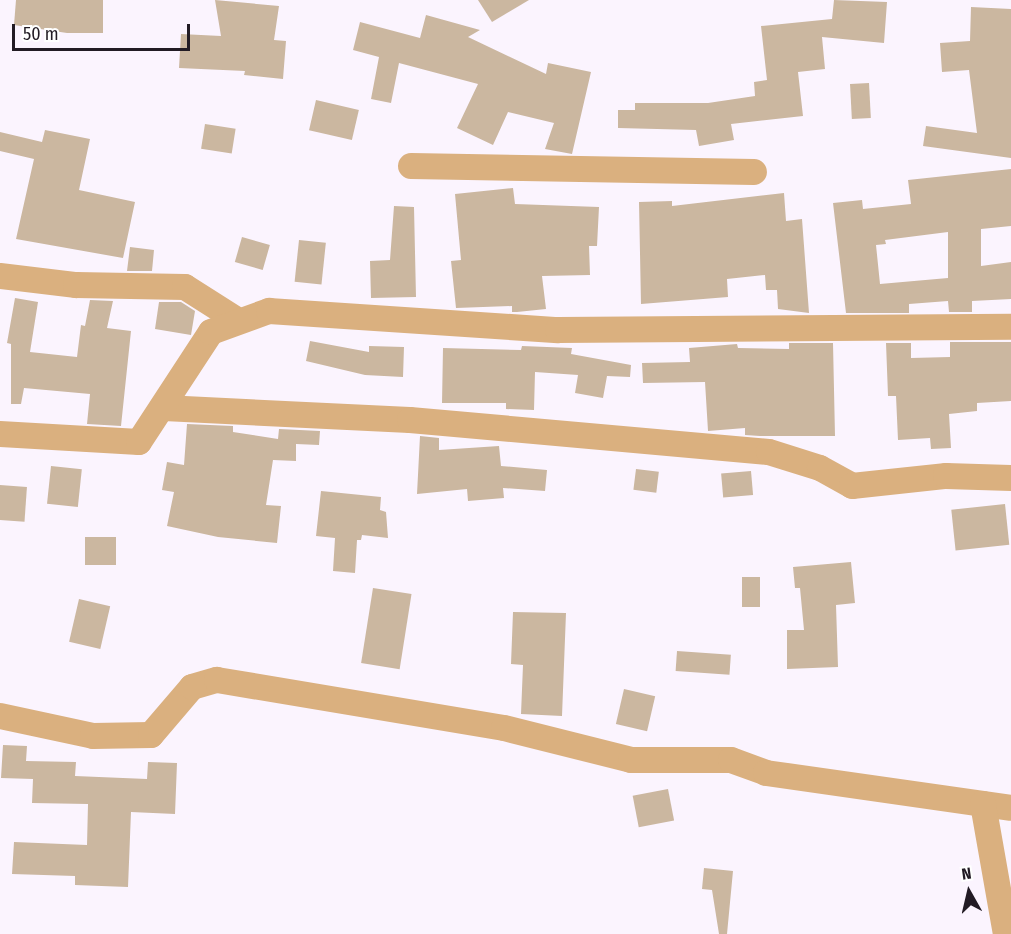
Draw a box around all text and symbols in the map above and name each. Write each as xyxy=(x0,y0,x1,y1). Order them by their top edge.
scale bar xyxy=(15,12,194,50)
text: 50 m xyxy=(23,23,59,45)
north arrow xyxy=(939,862,999,922)
text: N xyxy=(960,864,972,884)

